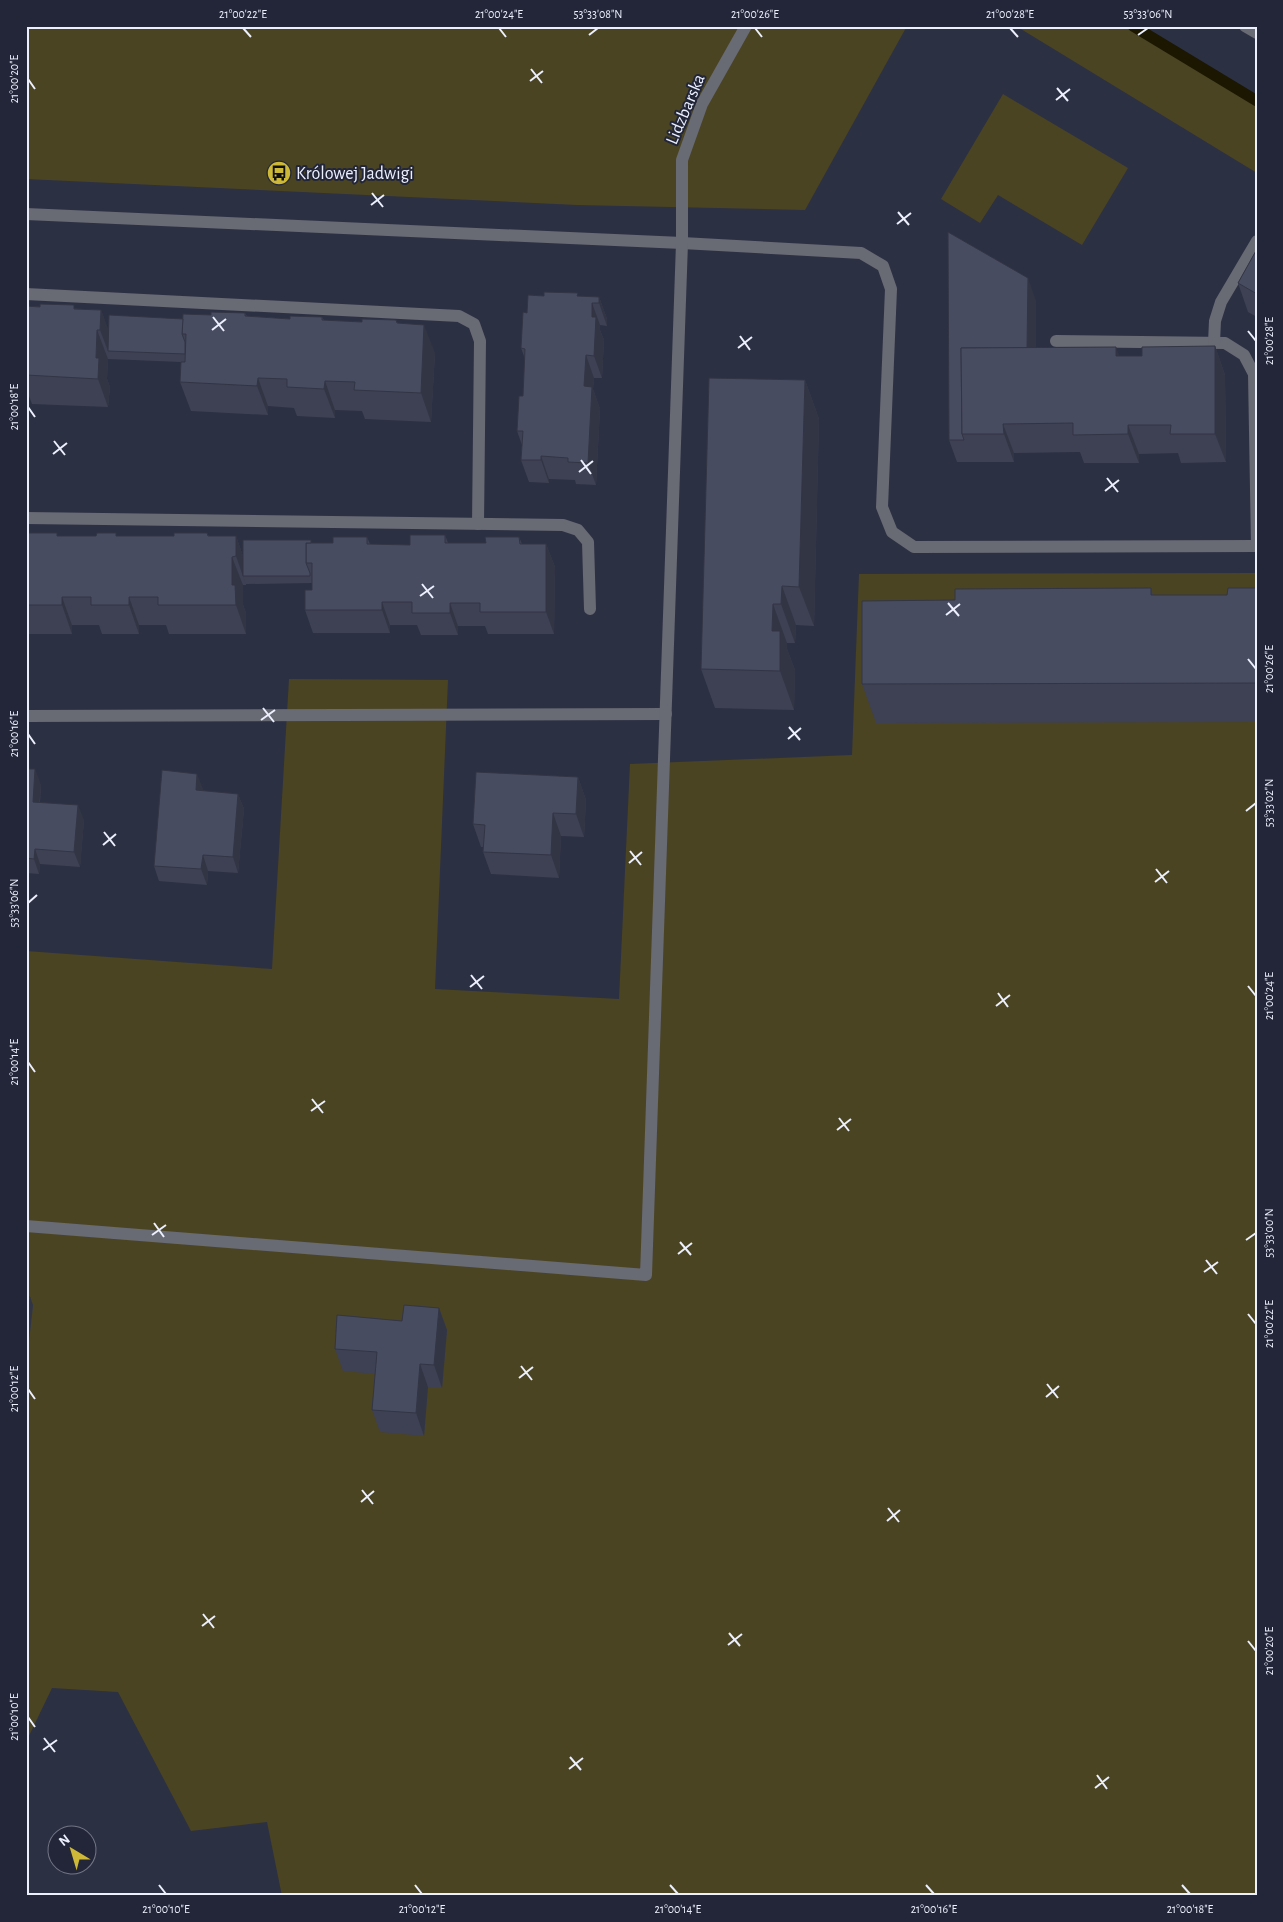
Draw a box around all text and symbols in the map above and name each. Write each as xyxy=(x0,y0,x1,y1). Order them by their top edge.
text: 21°00'22"E xyxy=(219,8,267,20)
text: 21°00'24"E xyxy=(475,8,523,20)
text: 53°33'08"N xyxy=(574,8,622,20)
text: 21°00'26"E xyxy=(731,8,779,20)
text: 21°00'28"E xyxy=(986,8,1034,20)
text: 53°33'06"N xyxy=(1124,8,1172,20)
text: 21°00'20"E xyxy=(8,54,20,103)
street label: Lidzbarska xyxy=(663,72,709,147)
bus stop icon: Królowej Jadwigi xyxy=(266,160,292,186)
place label: Królowej Jadwigi xyxy=(296,165,414,183)
text: 21°00'28"E xyxy=(1263,317,1275,365)
text: 21°00'18"E xyxy=(8,383,20,430)
text: 21°00'26"E xyxy=(1263,645,1275,693)
text: 21°00'16"E xyxy=(8,710,20,757)
text: 53°33'02"N xyxy=(1263,779,1275,827)
text: 53°33'06"N xyxy=(8,879,20,927)
text: 21°00'24"E xyxy=(1263,972,1275,1020)
text: 21°00'14"E xyxy=(8,1038,20,1085)
text: 53°33'00"N xyxy=(1263,1208,1275,1258)
text: 21°00'22"E xyxy=(1263,1300,1275,1348)
text: 21°00'12"E xyxy=(8,1366,20,1412)
text: 21°00'20"E xyxy=(1263,1626,1275,1675)
text: 21°00'10"E xyxy=(8,1693,20,1741)
north arrow xyxy=(48,1824,98,1874)
text: N xyxy=(56,1832,73,1849)
text: 21°00'10"E xyxy=(142,1903,190,1915)
text: 21°00'12"E xyxy=(399,1903,445,1915)
text: 21°00'14"E xyxy=(655,1903,702,1915)
text: 21°00'16"E xyxy=(911,1903,958,1915)
text: 21°00'18"E xyxy=(1167,1903,1214,1915)

